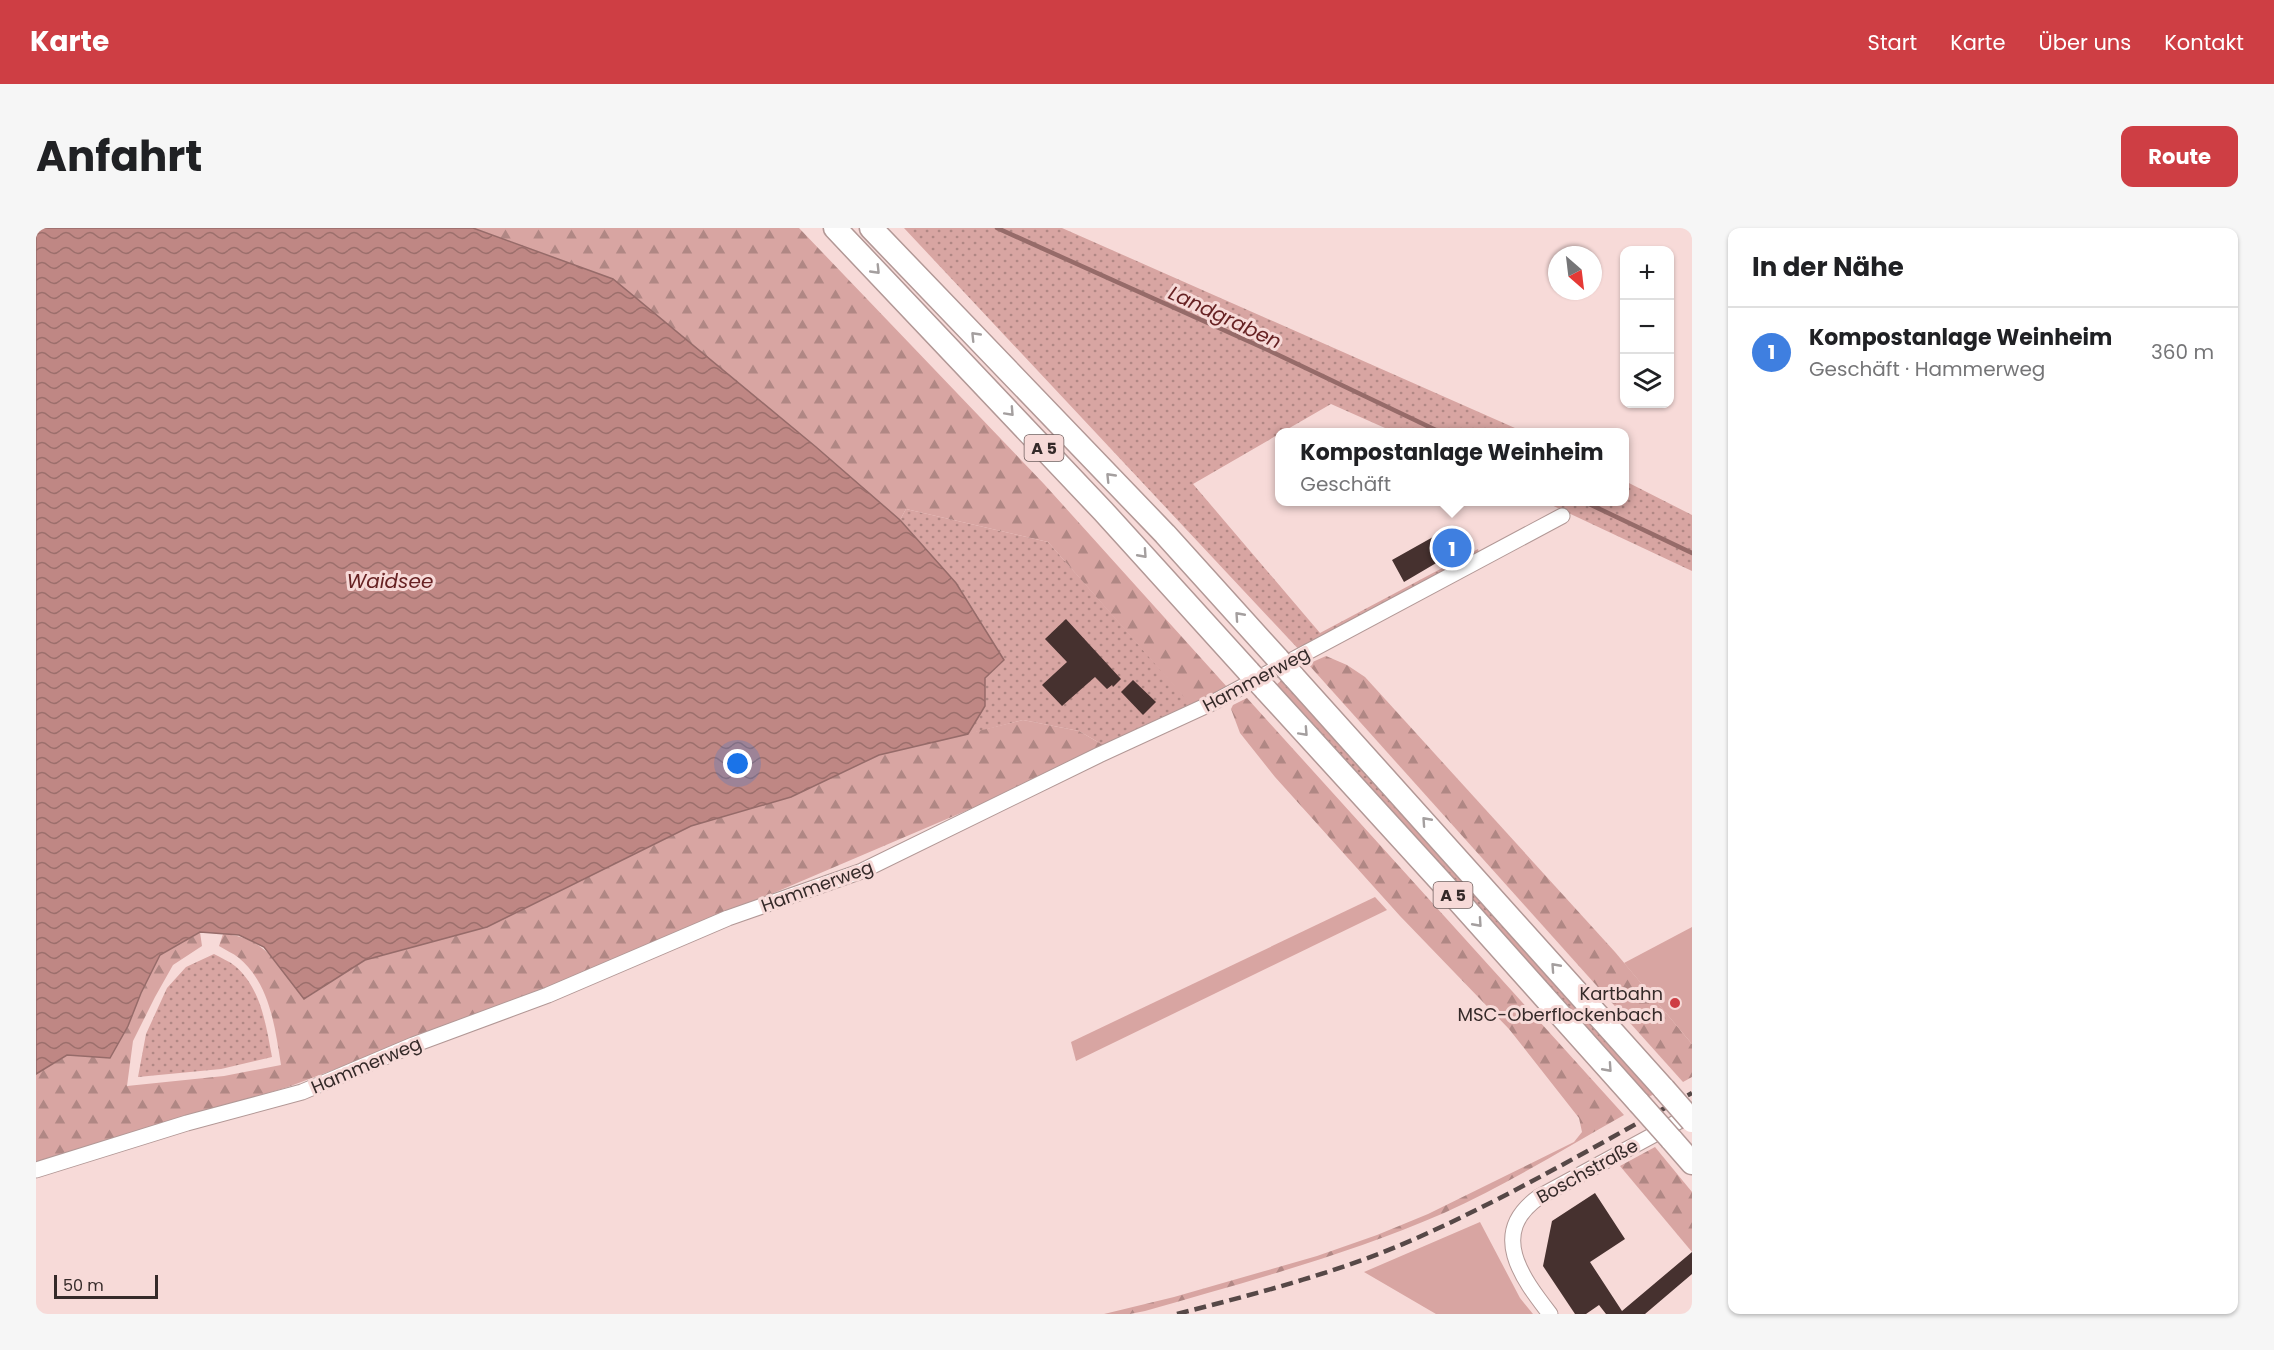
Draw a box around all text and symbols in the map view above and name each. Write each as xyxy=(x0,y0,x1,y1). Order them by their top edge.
text: Karte xyxy=(30,22,109,61)
text: Start xyxy=(1868,28,1917,57)
text: Karte xyxy=(1950,28,2006,57)
text: Über uns xyxy=(2039,28,2131,57)
text: Kontakt xyxy=(2164,28,2244,57)
button: Route xyxy=(2121,126,2238,187)
text: Anfahrt xyxy=(36,127,202,186)
north arrow xyxy=(1548,246,1602,300)
map controls xyxy=(1620,246,1674,408)
button: + xyxy=(1620,246,1674,300)
text: In der Nähe xyxy=(1752,249,1904,285)
one-way arrow xyxy=(869,264,880,274)
water label: Landgraben xyxy=(1164,279,1286,355)
button: − xyxy=(1620,300,1674,354)
text: Kompostanlage Weinheim xyxy=(1809,322,2112,353)
one-way arrow xyxy=(971,332,982,342)
text: 1 xyxy=(1768,338,1775,366)
text: 360 m xyxy=(2151,338,2214,366)
button: layers xyxy=(1620,354,1674,408)
text: Geschäft · Hammerweg xyxy=(1809,355,2045,383)
one-way arrow xyxy=(1003,405,1014,416)
popup xyxy=(1275,428,1629,506)
road number: A 5 xyxy=(1024,435,1064,461)
text: Kompostanlage Weinheim xyxy=(1300,437,1604,468)
text: Geschäft xyxy=(1300,470,1391,498)
one-way arrow xyxy=(1106,473,1117,483)
pin: 1 xyxy=(1432,526,1472,570)
one-way arrow xyxy=(1136,548,1147,558)
water label: Waidsee xyxy=(347,567,433,595)
one-way arrow xyxy=(1235,612,1246,623)
street label: Hammerweg xyxy=(1198,640,1314,718)
one-way arrow xyxy=(1297,726,1308,736)
your location xyxy=(723,749,752,778)
one-way arrow xyxy=(1422,817,1433,828)
street label: Hammerweg xyxy=(757,854,877,918)
road number: A 5 xyxy=(1434,882,1472,908)
one-way arrow xyxy=(1471,916,1482,927)
one-way arrow xyxy=(1552,962,1563,973)
place label: Kartbahn MSC-Oberflockenbach xyxy=(1457,981,1663,1027)
marker: Kartbahn MSC-Oberflockenbach xyxy=(1668,996,1682,1010)
street label: Hammerweg xyxy=(307,1031,425,1099)
one-way arrow xyxy=(1601,1061,1612,1072)
street label: Boschstraße xyxy=(1532,1133,1642,1209)
scale bar xyxy=(54,1272,158,1300)
text: 50 m xyxy=(63,1274,104,1297)

